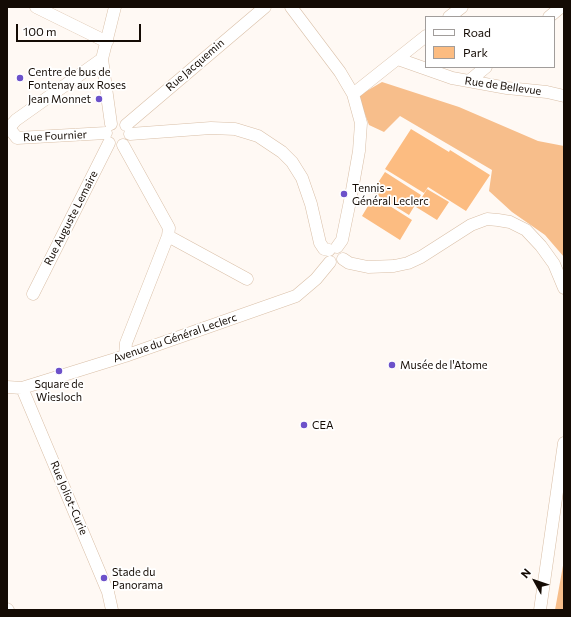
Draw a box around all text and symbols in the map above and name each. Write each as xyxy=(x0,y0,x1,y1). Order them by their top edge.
scale bar xyxy=(18,16,143,42)
legend xyxy=(425,16,555,68)
text: 100 m xyxy=(23,24,57,38)
text: Road xyxy=(463,25,491,39)
street label: Rue Jacquemin xyxy=(163,36,227,94)
text: Park xyxy=(463,45,488,59)
place label: Centre de bus de Fontenay aux Roses xyxy=(28,65,126,91)
marker: Centre de bus de Fontenay aux Roses xyxy=(15,73,25,83)
street label: Rue de Bellevue xyxy=(464,74,542,98)
place label: Jean Monnet xyxy=(28,92,91,106)
marker: Jean Monnet xyxy=(94,94,104,104)
street label: Rue Fournier xyxy=(23,128,87,144)
street label: Rue Auguste Lemaire xyxy=(41,168,101,268)
place label: Tennis - Général Leclerc xyxy=(352,181,429,207)
marker: Tennis - Général Leclerc xyxy=(339,189,349,199)
street label: Avenue du Général Leclerc xyxy=(111,311,239,365)
place label: Musée de l'Atome xyxy=(400,358,488,372)
marker: Musée de l'Atome xyxy=(387,360,397,370)
marker: Square de Wiesloch xyxy=(54,366,64,376)
place label: Square de Wiesloch xyxy=(34,377,84,403)
place label: CEA xyxy=(312,418,334,432)
marker: CEA xyxy=(299,420,309,430)
street label: Rue Joliot-Curie xyxy=(47,459,91,537)
north arrow xyxy=(515,561,555,601)
place label: Stade du Panorama xyxy=(112,565,163,591)
text: N xyxy=(518,566,533,580)
marker: Stade du Panorama xyxy=(99,573,109,583)

